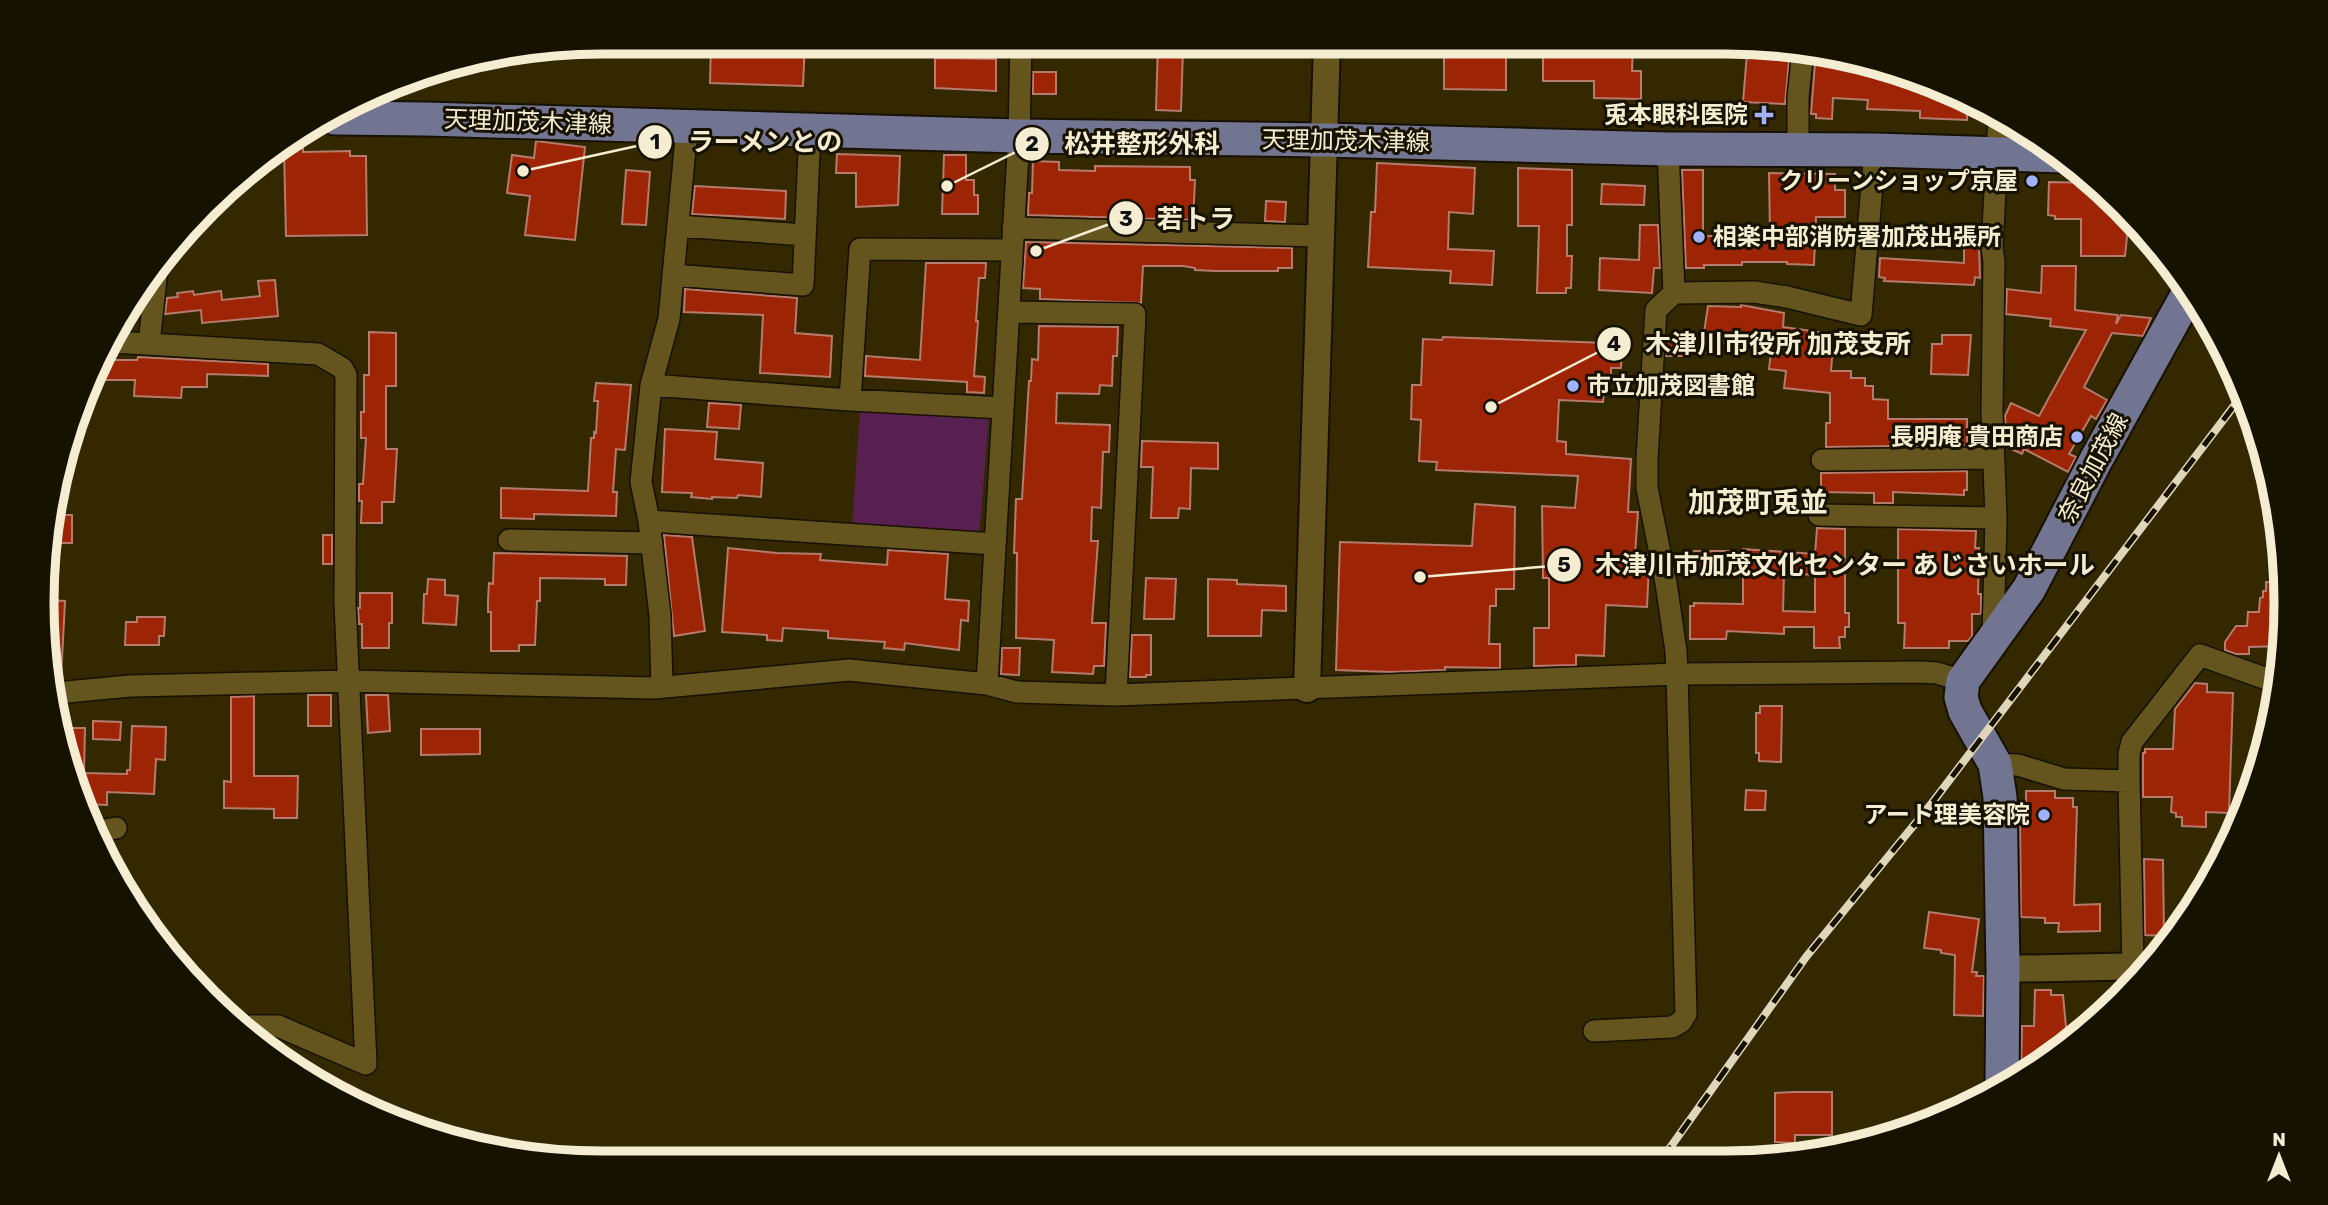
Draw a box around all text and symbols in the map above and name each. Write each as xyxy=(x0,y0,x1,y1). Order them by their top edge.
place label: 兎本眼科医院 xyxy=(1604,101,1748,129)
street label: 天理加茂木津線 xyxy=(444,105,612,139)
marker: 兎本眼科医院 xyxy=(1754,105,1774,125)
callout: ラーメンとの xyxy=(638,118,857,165)
callout: 松井整形外科 xyxy=(1015,120,1234,167)
street label: 天理加茂木津線 xyxy=(1262,126,1430,156)
text: ラーメンとの xyxy=(688,127,842,158)
text: 1 xyxy=(650,129,660,154)
text: 松井整形外科 xyxy=(1064,129,1220,160)
text: 2 xyxy=(1025,131,1039,156)
place label: クリーンショップ京屋 xyxy=(1779,167,2018,195)
marker: クリーンショップ京屋 xyxy=(2024,173,2040,189)
callout: 若トラ xyxy=(1108,195,1249,242)
text: 若トラ xyxy=(1157,204,1235,235)
text: 3 xyxy=(1119,206,1133,231)
place label: 相楽中部消防署加茂出張所 xyxy=(1713,223,2001,251)
marker: 相楽中部消防署加茂出張所 xyxy=(1691,229,1707,245)
callout: 木津川市役所 加茂支所 xyxy=(1597,320,1925,367)
text: 木津川市役所 加茂支所 xyxy=(1645,329,1911,360)
text: 4 xyxy=(1607,331,1621,356)
place label: 市立加茂図書館 xyxy=(1587,372,1755,400)
marker: 市立加茂図書館 xyxy=(1565,378,1581,394)
street label: 奈良加茂線 xyxy=(2052,408,2134,528)
place label: 長明庵 貴田商店 xyxy=(1890,423,2063,451)
marker: 長明庵 貴田商店 xyxy=(2069,429,2085,445)
district label: 加茂町兎並 xyxy=(1688,486,1828,519)
callout: 木津川市加茂文化センター あじさいホール xyxy=(1546,541,2109,588)
text: 木津川市加茂文化センター あじさいホール xyxy=(1595,550,2095,581)
text: 5 xyxy=(1557,552,1571,577)
place label: アート理美容院 xyxy=(1863,801,2030,829)
marker: アート理美容院 xyxy=(2036,807,2052,823)
north arrow xyxy=(2244,1121,2314,1191)
text: N xyxy=(2272,1128,2286,1151)

